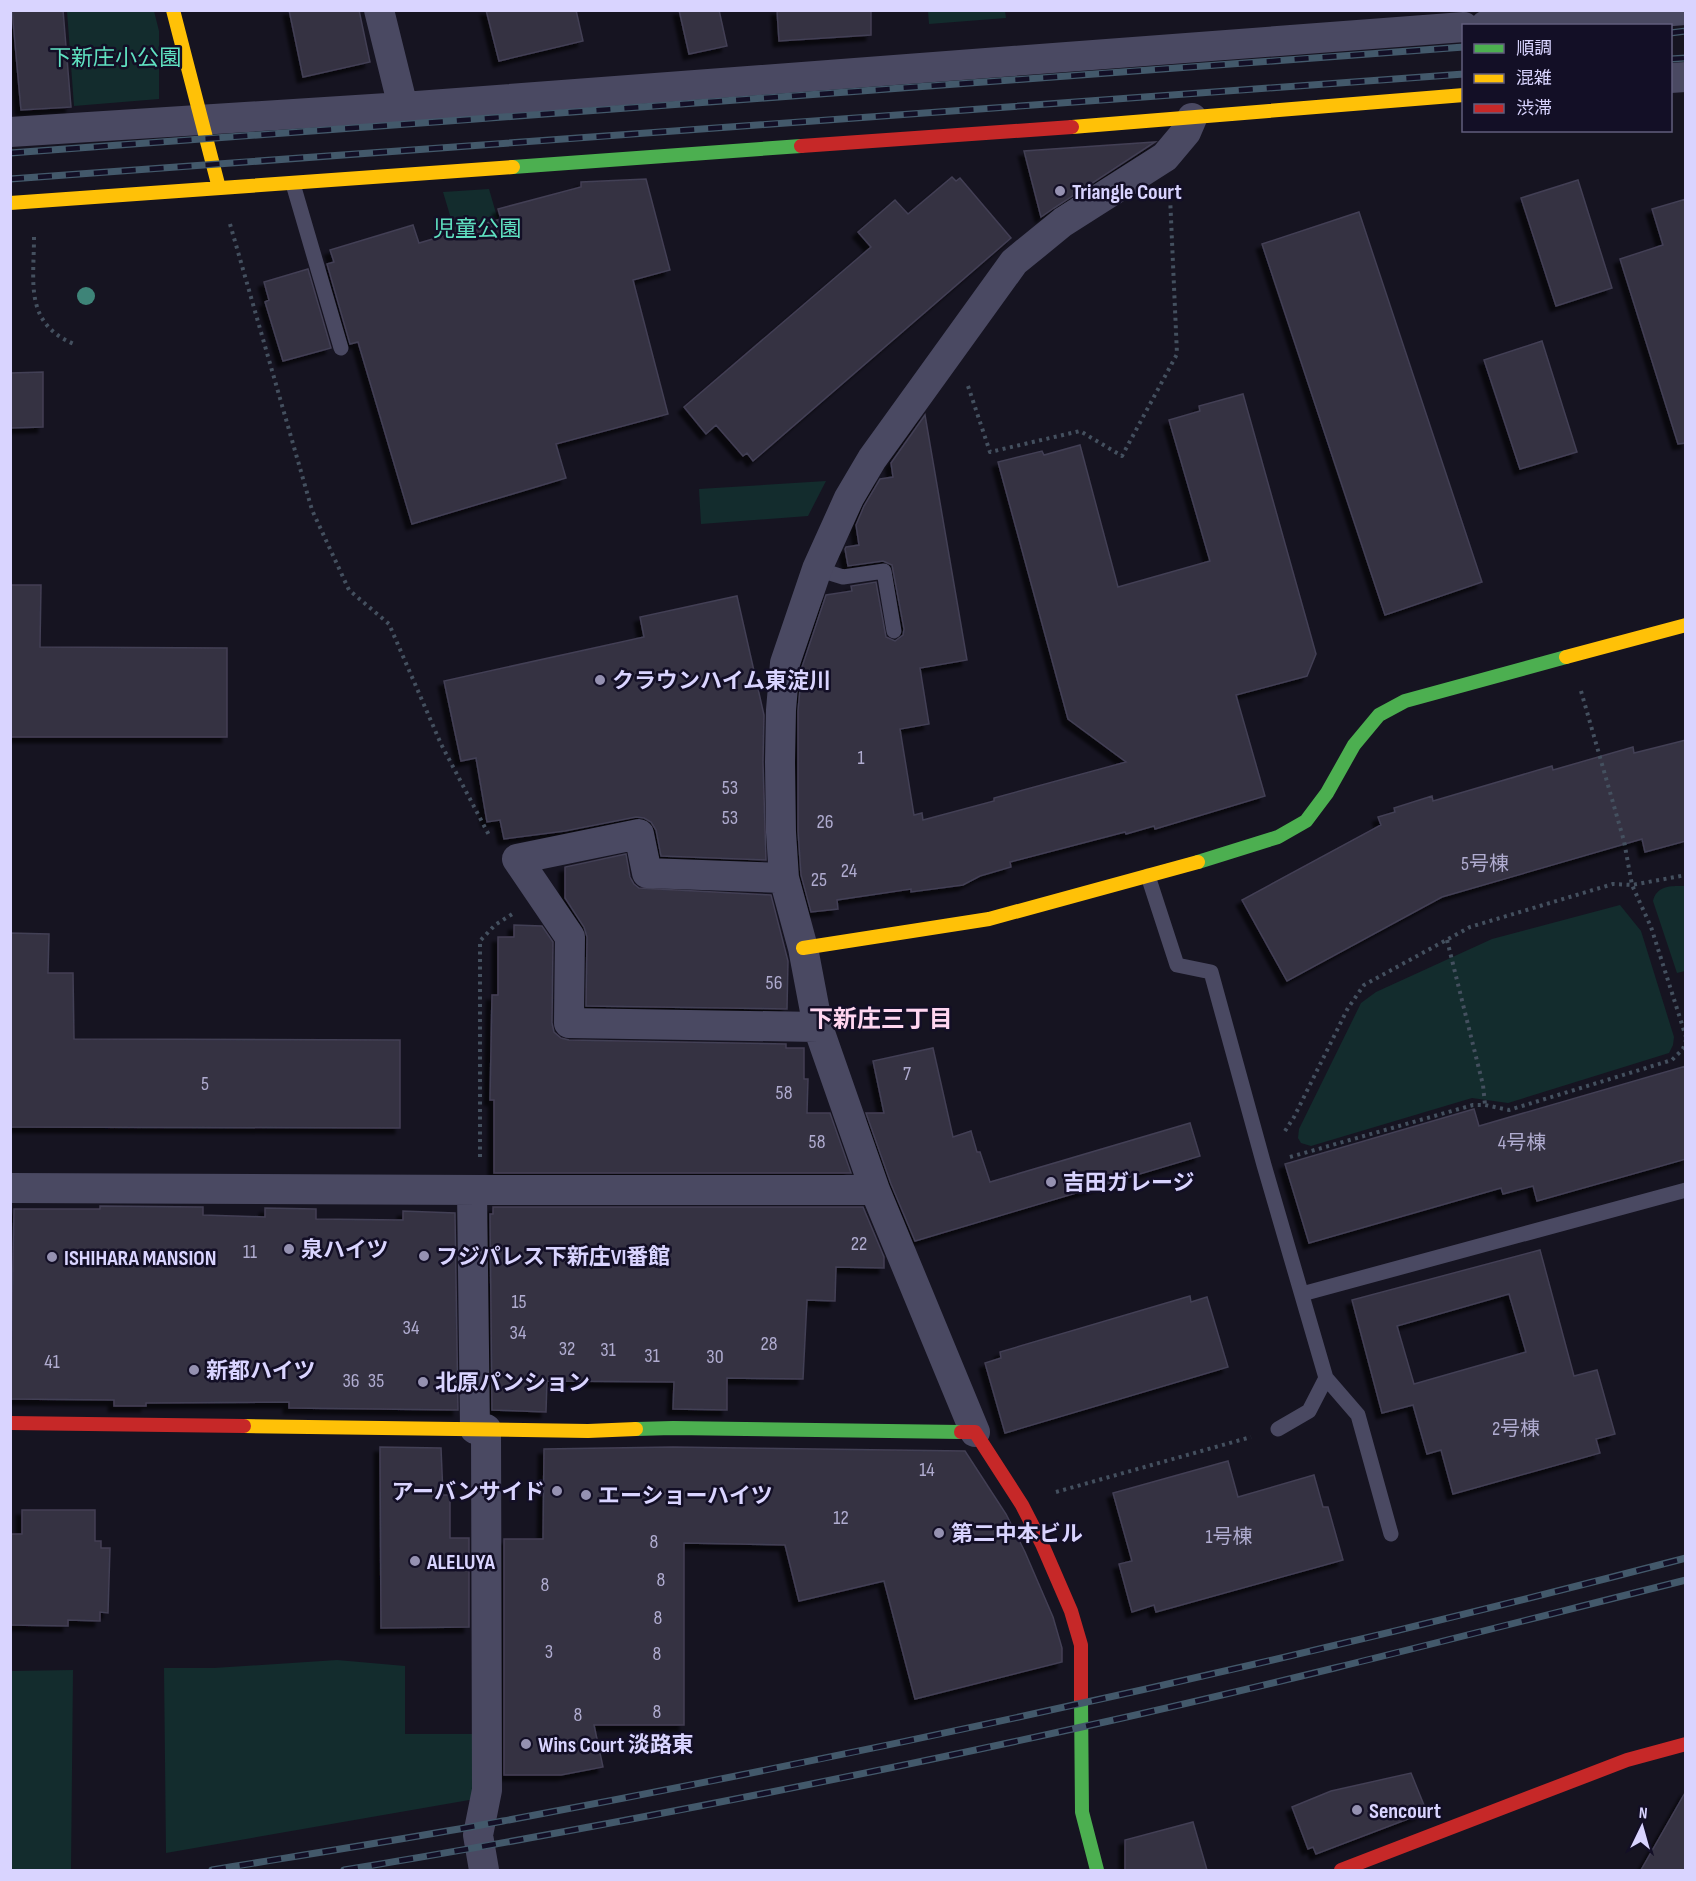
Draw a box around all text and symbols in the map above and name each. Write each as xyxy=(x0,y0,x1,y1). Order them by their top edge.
legend xyxy=(1462,24,1672,132)
text: 順調 xyxy=(1516,38,1552,59)
park label: 下新庄小公園 xyxy=(49,45,181,72)
text: 混雑 xyxy=(1516,68,1552,89)
text: 渋滞 xyxy=(1516,98,1552,119)
place label: Triangle Court xyxy=(1072,179,1182,206)
marker: Triangle Court xyxy=(1053,184,1067,198)
park label: 児童公園 xyxy=(433,216,521,243)
place label: クラウンハイム東淀川 xyxy=(612,668,831,695)
marker: クラウンハイム東淀川 xyxy=(593,673,607,687)
house number: 1 xyxy=(858,746,865,770)
house number: 53 xyxy=(722,776,738,800)
house number: 53 xyxy=(722,806,738,830)
house number: 26 xyxy=(817,810,834,834)
house number: 5号棟 xyxy=(1461,852,1509,876)
house number: 24 xyxy=(841,859,857,883)
house number: 25 xyxy=(811,868,827,892)
house number: 56 xyxy=(766,971,782,995)
district label: 下新庄三丁目 xyxy=(809,1005,953,1034)
house number: 7 xyxy=(903,1062,911,1086)
house number: 5 xyxy=(201,1072,209,1096)
house number: 58 xyxy=(776,1081,792,1105)
house number: 58 xyxy=(809,1130,825,1154)
house number: 4号棟 xyxy=(1498,1131,1546,1155)
place label: 吉田ガレージ xyxy=(1063,1170,1195,1197)
marker: 吉田ガレージ xyxy=(1044,1175,1058,1189)
house number: 22 xyxy=(851,1232,867,1256)
place label: 泉ハイツ xyxy=(301,1237,389,1264)
house number: 11 xyxy=(243,1240,257,1264)
marker: 泉ハイツ xyxy=(282,1242,296,1256)
place label: フジパレス下新庄VI番館 xyxy=(436,1244,670,1271)
place label: ISHIHARA MANSION xyxy=(64,1245,217,1272)
marker: フジパレス下新庄VI番館 xyxy=(417,1249,431,1263)
marker: ISHIHARA MANSION xyxy=(45,1250,59,1264)
house number: 15 xyxy=(511,1290,527,1314)
house number: 34 xyxy=(403,1316,419,1340)
house number: 34 xyxy=(510,1321,526,1345)
house number: 28 xyxy=(761,1332,778,1356)
house number: 32 xyxy=(559,1337,575,1361)
house number: 31 xyxy=(600,1338,616,1362)
house number: 31 xyxy=(644,1344,660,1368)
house number: 30 xyxy=(706,1345,724,1369)
house number: 41 xyxy=(44,1350,60,1374)
place label: 新都ハイツ xyxy=(206,1358,316,1385)
marker: 新都ハイツ xyxy=(187,1363,201,1377)
house number: 36 xyxy=(342,1369,360,1393)
house number: 35 xyxy=(368,1369,384,1393)
place label: 北原パンション xyxy=(435,1370,590,1397)
marker: 北原パンション xyxy=(416,1375,430,1389)
house number: 2号棟 xyxy=(1492,1417,1540,1441)
house number: 14 xyxy=(919,1458,935,1482)
place label: アーバンサイド xyxy=(391,1479,545,1506)
place label: エーショーハイツ xyxy=(598,1483,773,1510)
marker: アーバンサイド xyxy=(550,1484,564,1498)
marker: エーショーハイツ xyxy=(579,1488,593,1502)
house number: 12 xyxy=(833,1506,849,1530)
place label: 第二中本ビル xyxy=(951,1521,1083,1548)
house number: 1号棟 xyxy=(1206,1525,1253,1549)
marker: 第二中本ビル xyxy=(932,1526,946,1540)
house number: 8 xyxy=(650,1530,658,1554)
place label: ALELUYA xyxy=(426,1549,495,1576)
marker: ALELUYA xyxy=(408,1554,422,1568)
house number: 8 xyxy=(657,1568,665,1592)
house number: 8 xyxy=(541,1573,549,1597)
house number: 8 xyxy=(654,1606,662,1630)
house number: 3 xyxy=(545,1640,553,1664)
house number: 8 xyxy=(653,1642,661,1666)
house number: 8 xyxy=(653,1700,661,1724)
house number: 8 xyxy=(574,1703,582,1727)
place label: Wins Court 淡路東 xyxy=(538,1732,694,1759)
marker: Wins Court 淡路東 xyxy=(519,1737,533,1751)
north arrow xyxy=(1612,1797,1672,1857)
place label: Sencourt xyxy=(1369,1798,1441,1825)
marker: Sencourt xyxy=(1350,1803,1364,1817)
text: N xyxy=(1638,1804,1648,1823)

